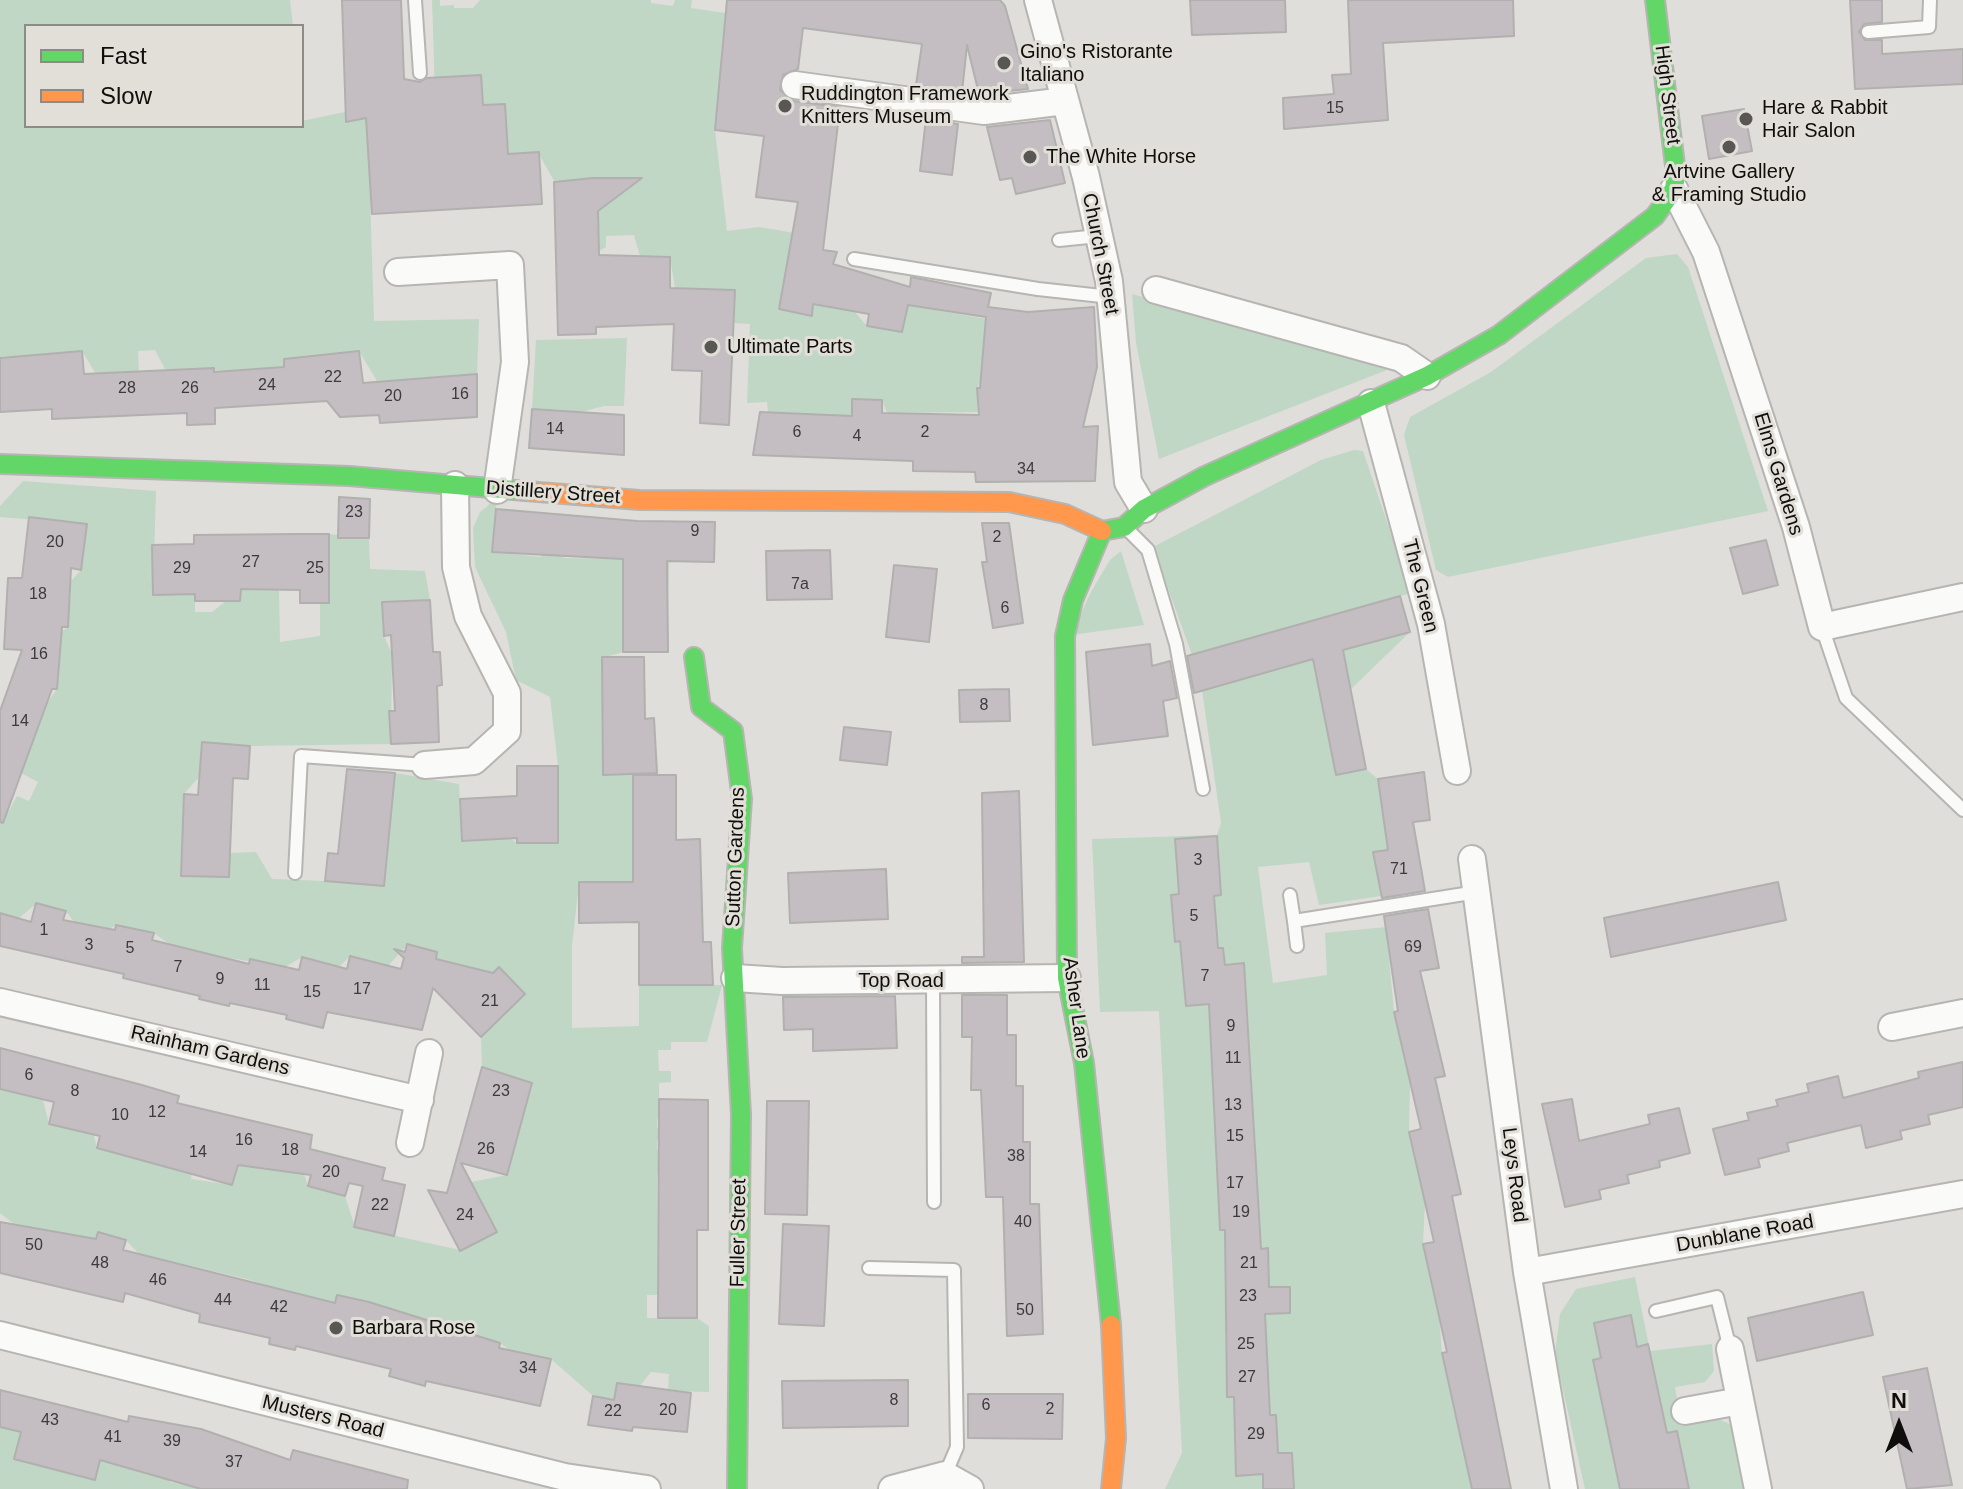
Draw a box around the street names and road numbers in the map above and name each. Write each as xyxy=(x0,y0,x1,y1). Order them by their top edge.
street label: High Street xyxy=(1649,44,1685,146)
street label: Church Street xyxy=(1076,191,1124,317)
street label: Elms Gardens xyxy=(1748,410,1808,538)
street label: Distillery Street xyxy=(485,476,621,510)
street label: The Green xyxy=(1397,537,1443,635)
street label: Sutton Gardens xyxy=(722,787,750,927)
street label: Asher Lane xyxy=(1057,956,1095,1060)
street label: Top Road xyxy=(858,969,944,993)
street label: Rainham Gardens xyxy=(128,1021,292,1081)
street label: Leys Road xyxy=(1496,1126,1532,1224)
street label: Fuller Street xyxy=(726,1178,752,1288)
street label: Dunblane Road xyxy=(1674,1210,1816,1258)
street label: Musters Road xyxy=(260,1390,386,1444)

